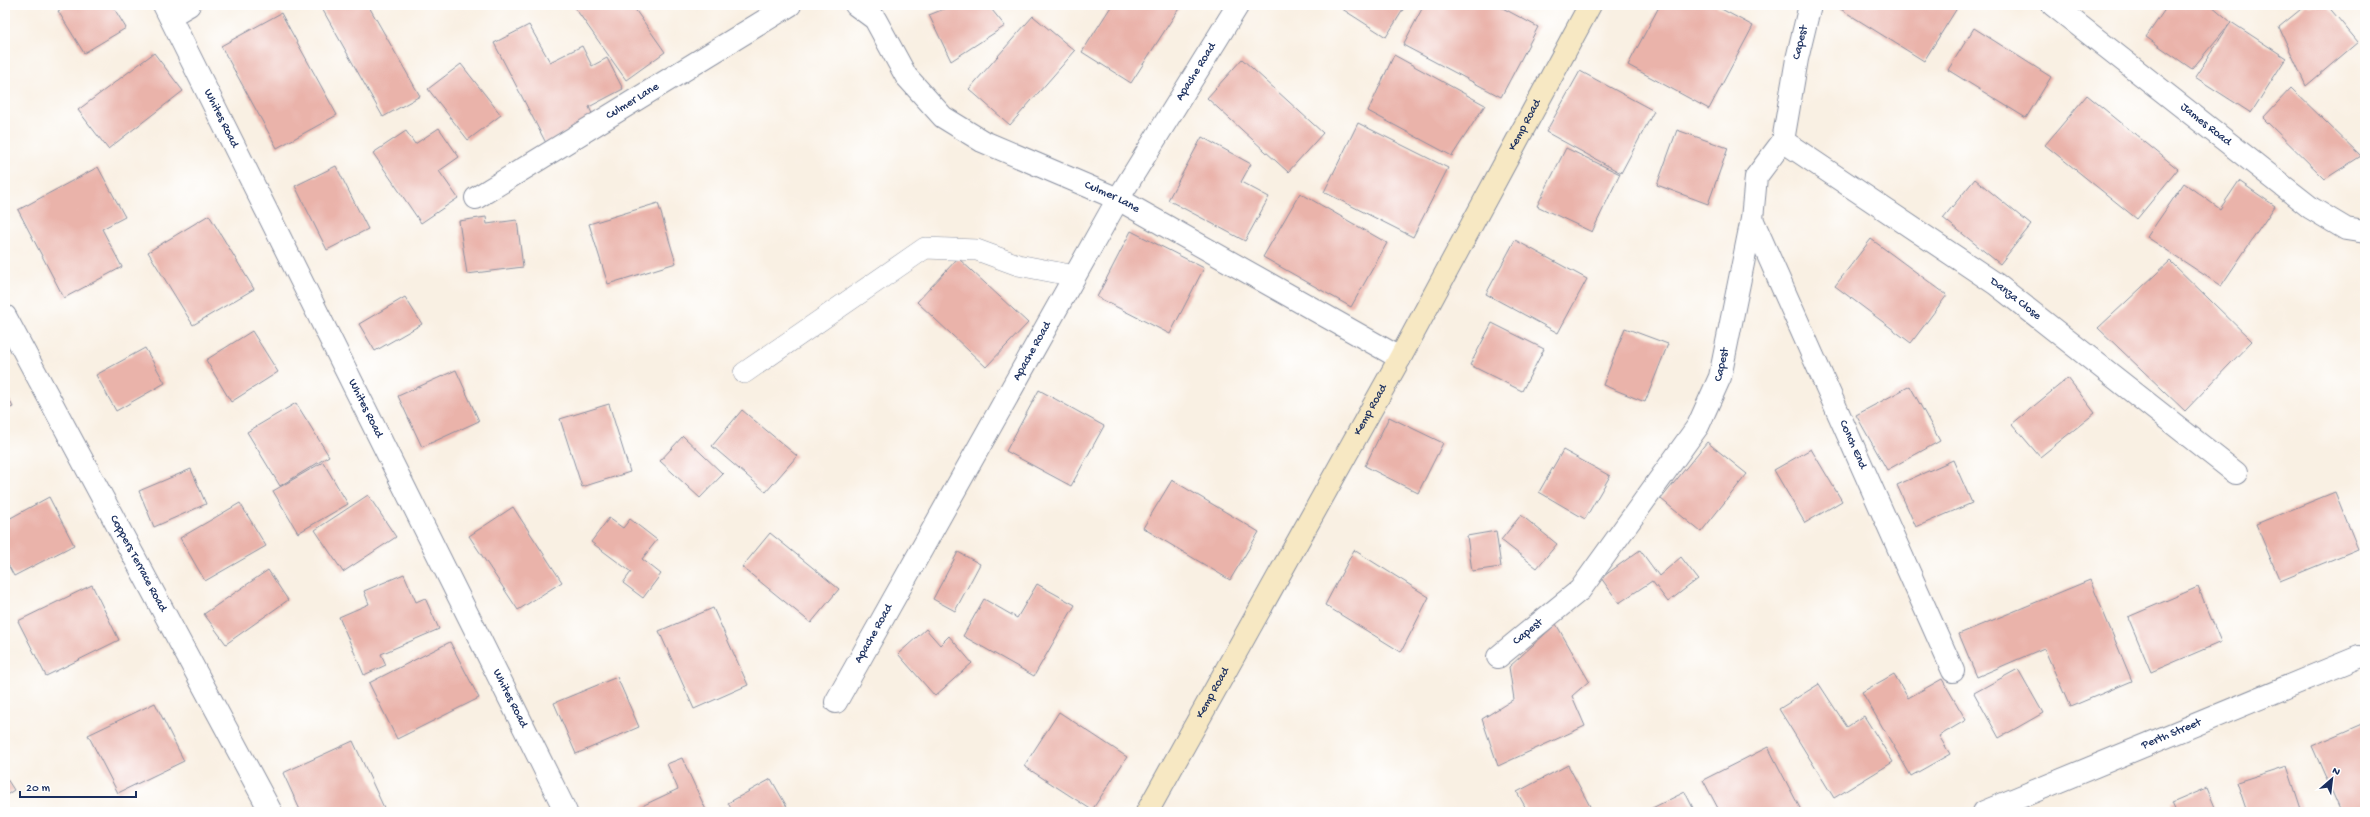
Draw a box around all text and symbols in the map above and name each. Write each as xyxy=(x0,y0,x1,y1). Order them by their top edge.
street label: Capest xyxy=(1790,23,1812,61)
street label: Apache Road xyxy=(1173,40,1220,104)
street label: Culmer Lane xyxy=(604,80,662,123)
street label: Whites Road xyxy=(200,87,242,151)
street label: Kemp Road xyxy=(1506,96,1545,153)
street label: James Road xyxy=(2177,101,2235,150)
street label: Culmer Lane xyxy=(1082,178,1143,217)
street label: Danza Close xyxy=(1986,274,2044,324)
street label: Apache Road xyxy=(1010,319,1055,383)
street label: Capest xyxy=(1712,345,1733,384)
street label: Whites Road xyxy=(345,377,386,441)
street label: Kemp Road xyxy=(1351,381,1391,438)
street label: Conch End xyxy=(1835,418,1870,472)
street label: Coppers Terrace Road xyxy=(106,513,170,615)
street label: Apache Road xyxy=(852,601,897,666)
street label: Capest xyxy=(1510,615,1547,649)
street label: Kemp Road xyxy=(1193,664,1233,721)
street label: Whites Road xyxy=(489,667,530,731)
street label: Perth Street xyxy=(2139,715,2205,753)
north arrow xyxy=(2312,759,2352,799)
text: N xyxy=(2330,765,2342,779)
scale bar xyxy=(20,773,136,799)
text: 20 m xyxy=(26,782,51,796)

